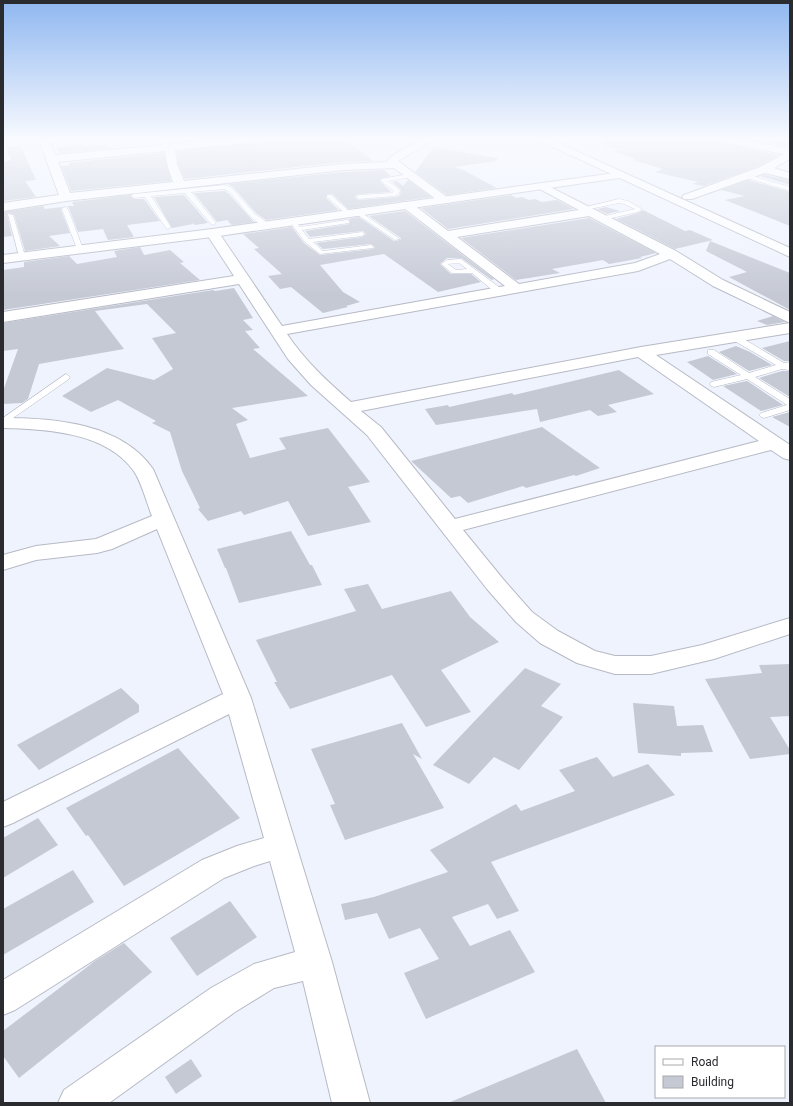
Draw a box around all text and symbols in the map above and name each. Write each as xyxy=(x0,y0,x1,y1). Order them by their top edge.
legend xyxy=(655,1046,785,1098)
text: Road xyxy=(691,1055,719,1069)
text: Building xyxy=(691,1075,734,1089)

